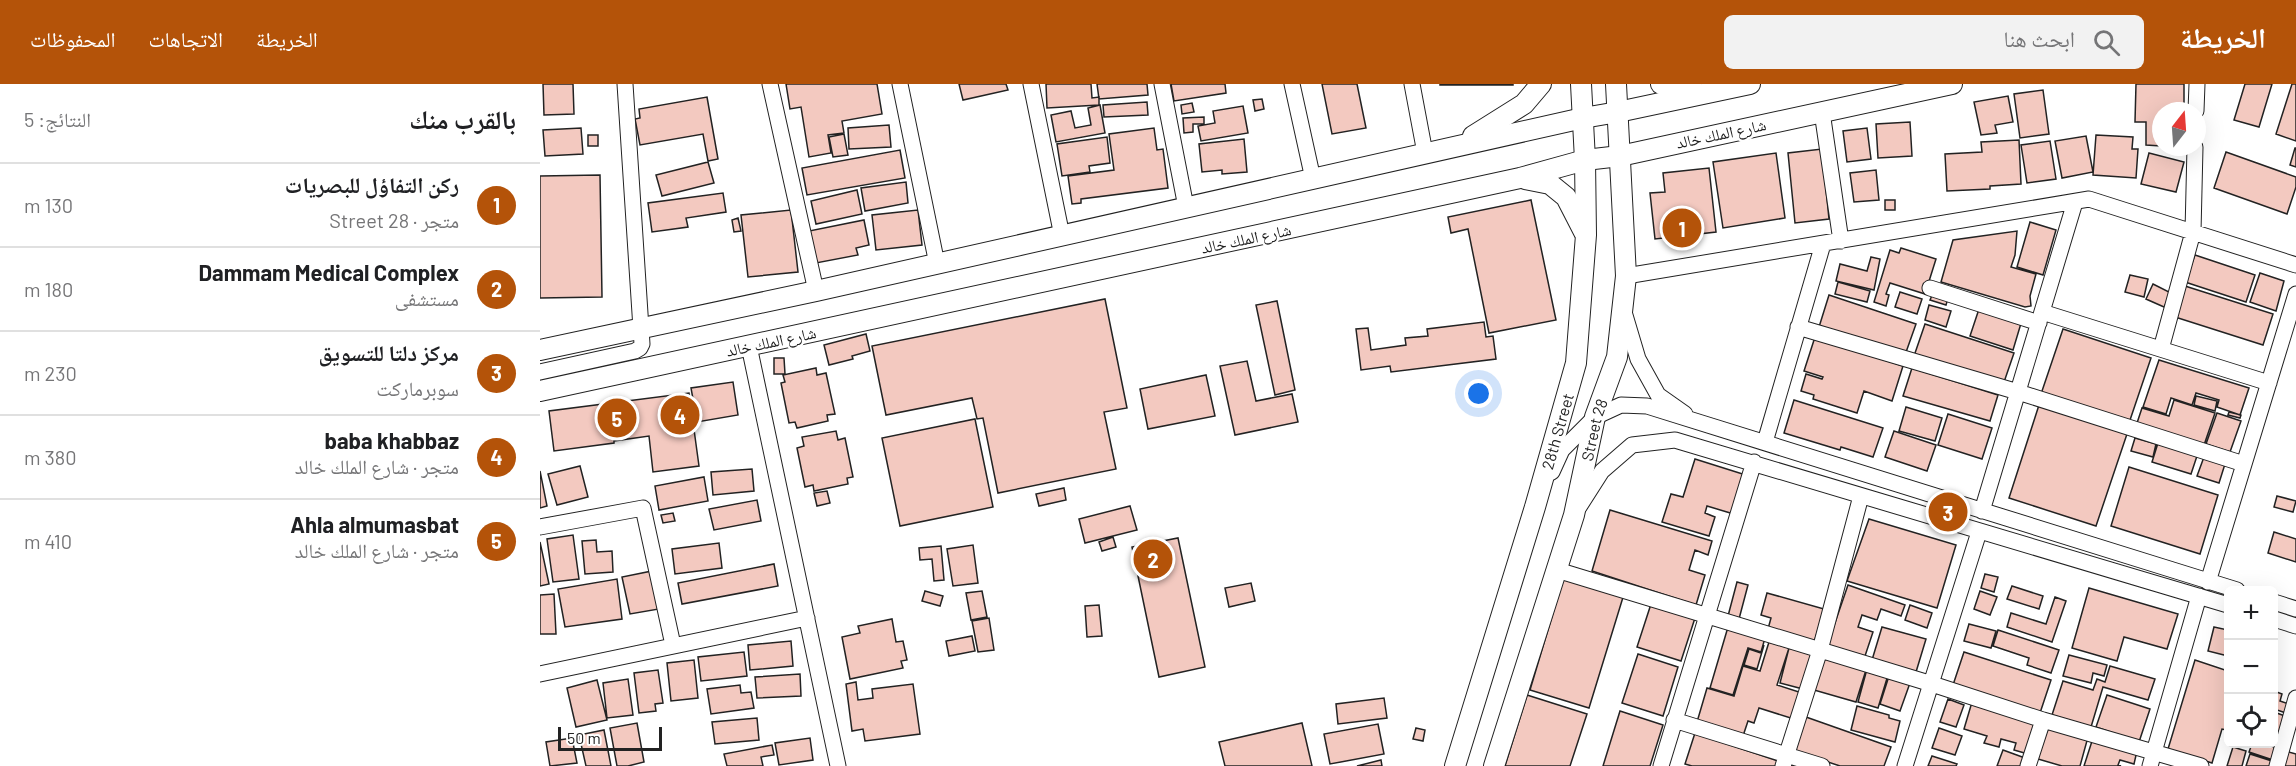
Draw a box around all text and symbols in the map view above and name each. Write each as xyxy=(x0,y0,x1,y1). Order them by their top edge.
search box xyxy=(1724,15,2144,69)
text: الخريطة xyxy=(2180,20,2266,54)
text: ابحث هنا xyxy=(2004,25,2075,51)
text: المحفوظات xyxy=(30,26,115,51)
text: الاتجاهات xyxy=(148,26,223,51)
text: الخريطة xyxy=(256,26,318,51)
icon: search xyxy=(2090,26,2123,59)
north arrow xyxy=(2152,102,2206,156)
text: بالقرب منك xyxy=(409,103,516,134)
text: النتائج: 5 xyxy=(24,107,91,131)
street label: شارع الملك خالد xyxy=(1674,114,1768,154)
text: ركن التفاؤل للبصريات xyxy=(285,171,459,197)
text: 130 m xyxy=(24,193,73,217)
text: 1 xyxy=(493,193,500,217)
pin: 1 xyxy=(1662,206,1702,250)
text: متجر · Street 28 xyxy=(329,208,459,232)
street label: شارع الملك خالد xyxy=(1199,219,1293,259)
text: Dammam Medical Complex xyxy=(199,259,459,285)
text: 180 m xyxy=(24,277,73,301)
text: 2 xyxy=(491,277,502,301)
text: مستشفى xyxy=(395,286,459,310)
street label: شارع الملك خالد xyxy=(724,322,818,362)
text: مركز دلتا للتسويق xyxy=(318,339,459,365)
text: 230 m xyxy=(24,361,77,385)
text: 3 xyxy=(491,361,502,385)
text: سوبرماركت xyxy=(376,376,459,400)
your location xyxy=(1464,379,1493,408)
street label: 28th Street xyxy=(1537,391,1576,471)
pin: 4 xyxy=(660,392,700,438)
pin: 5 xyxy=(598,396,637,440)
street label: Street 28 xyxy=(1576,396,1611,463)
text: baba khabbaz xyxy=(324,427,459,453)
text: 380 m xyxy=(24,445,77,469)
text: 4 xyxy=(490,445,503,469)
text: متجر · شارع الملك خالد xyxy=(295,454,459,478)
pin: 3 xyxy=(1928,490,1968,534)
text: Ahla almumasbat xyxy=(290,511,459,537)
text: 410 m xyxy=(24,529,72,553)
text: 5 xyxy=(491,529,502,553)
pin: 2 xyxy=(1134,536,1172,582)
text: متجر · شارع الملك خالد xyxy=(295,538,459,562)
map controls xyxy=(2224,586,2278,748)
button: + xyxy=(2224,586,2278,640)
button: − xyxy=(2224,640,2278,694)
button: locate xyxy=(2224,694,2278,748)
scale bar xyxy=(558,724,662,752)
text: 50 m xyxy=(567,728,601,747)

